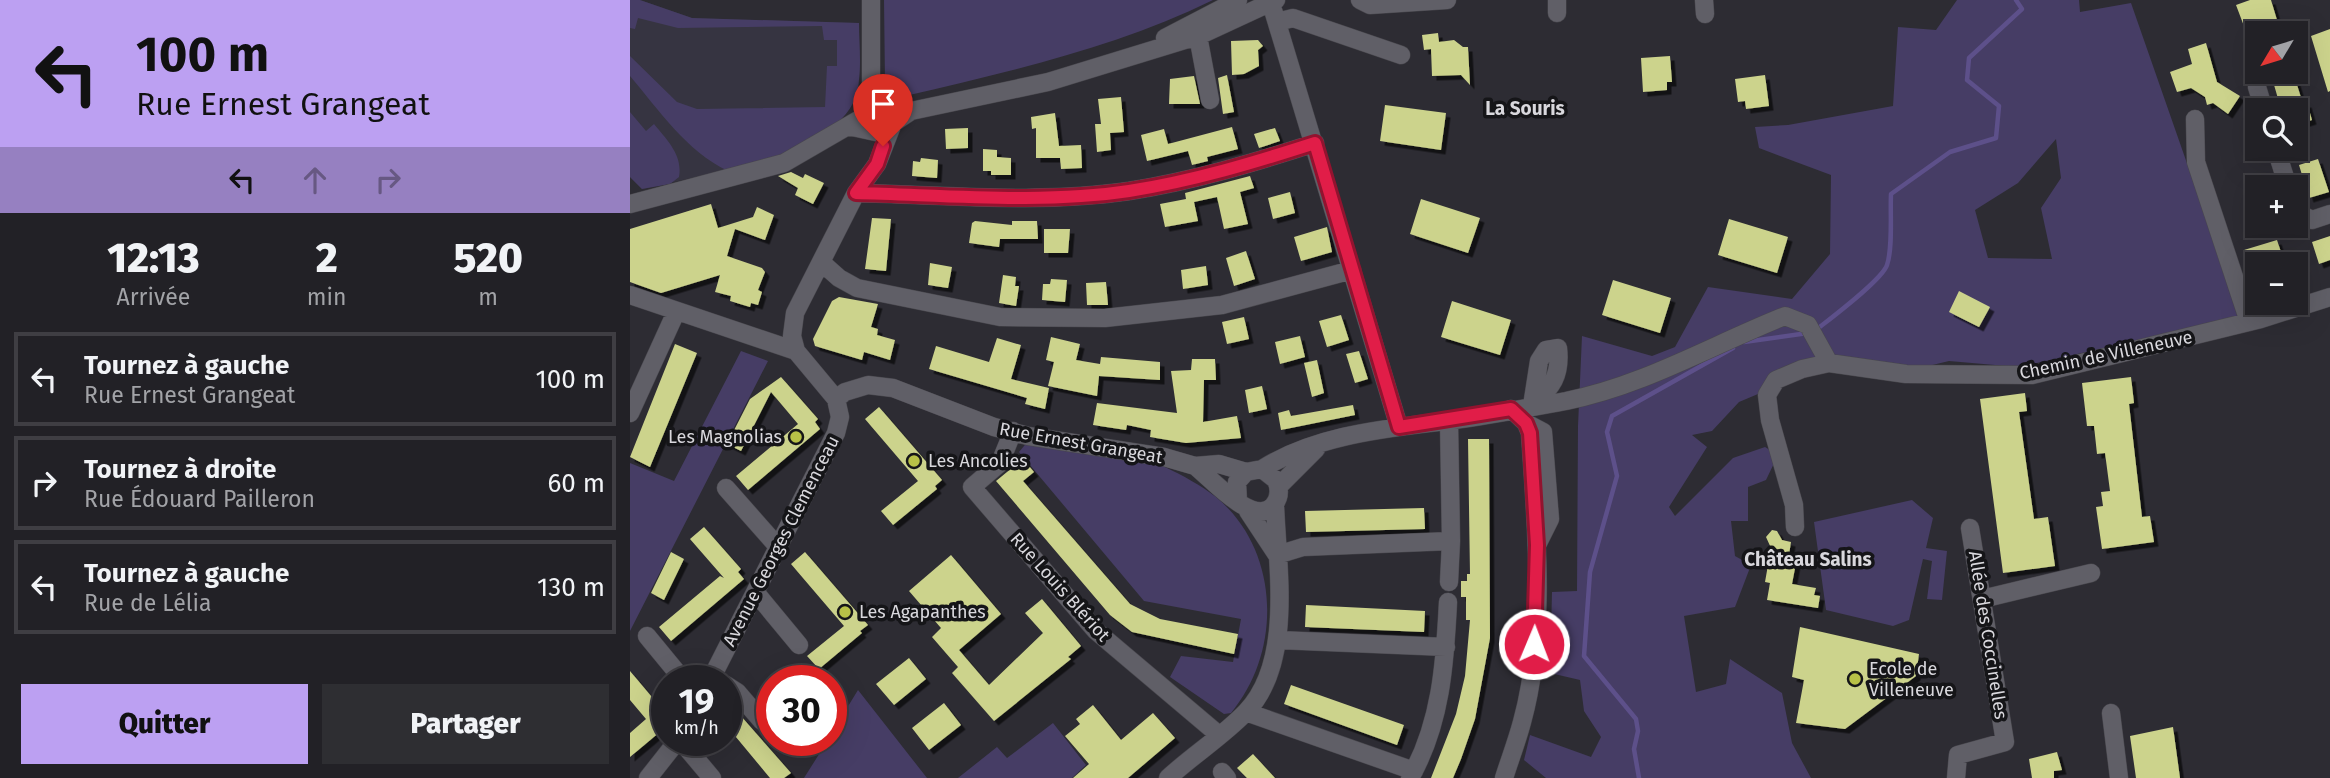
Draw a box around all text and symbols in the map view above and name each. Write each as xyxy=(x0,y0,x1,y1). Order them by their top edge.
north arrow xyxy=(2245,21,2308,84)
map controls xyxy=(2245,21,2308,315)
text: 100 m xyxy=(136,25,269,84)
icon: left xyxy=(21,28,112,119)
pin xyxy=(853,74,913,146)
text: Rue Ernest Grangeat xyxy=(136,85,430,123)
icon: arrive xyxy=(864,85,902,123)
district label: La Souris xyxy=(1485,97,1565,120)
button: search xyxy=(2245,98,2308,161)
icon: left xyxy=(223,161,261,199)
icon: ahead xyxy=(296,161,334,199)
icon: right xyxy=(369,161,407,199)
button: + xyxy=(2245,175,2308,238)
text: 12:13 xyxy=(107,233,200,283)
text: 2 xyxy=(316,233,338,283)
text: 520 xyxy=(454,233,523,283)
button: − xyxy=(2245,252,2308,315)
text: Arrivée xyxy=(117,283,190,311)
text: min xyxy=(307,283,346,311)
text: m xyxy=(478,283,498,311)
street label: Chemin de Villeneuve xyxy=(2018,326,2194,384)
text: Tournez à gauche xyxy=(84,350,289,381)
icon: left xyxy=(25,360,63,398)
text: 100 m xyxy=(536,364,605,395)
text: Rue Ernest Grangeat xyxy=(84,381,295,409)
street label: Rue Ernest Grangeat xyxy=(998,418,1165,468)
place label: Les Magnolias xyxy=(668,426,782,448)
marker: Les Magnolias xyxy=(788,429,804,445)
street label: Avenue Georges Clemenceau xyxy=(718,432,844,650)
place label: Les Ancolies xyxy=(928,450,1028,472)
marker: Les Ancolies xyxy=(906,453,922,469)
text: Tournez à droite xyxy=(84,454,276,485)
icon: right xyxy=(25,464,63,502)
text: 60 m xyxy=(547,468,605,499)
text: Rue Édouard Pailleron xyxy=(84,485,315,513)
street label: Rue Louis Blériot xyxy=(1005,528,1115,646)
district label: Château Salins xyxy=(1744,548,1872,571)
street label: Allée des Coccinelles xyxy=(1964,549,2012,721)
text: Tournez à gauche xyxy=(84,558,289,589)
icon: left xyxy=(25,568,63,606)
text: 130 m xyxy=(537,572,605,603)
text: Rue de Lélia xyxy=(84,589,211,617)
place label: Les Agapanthes xyxy=(859,601,986,623)
marker: Les Agapanthes xyxy=(837,604,853,620)
position arrow xyxy=(1497,607,1571,681)
place label: Ecole de Villeneuve xyxy=(1869,658,1954,701)
speed limit sign: 30 xyxy=(756,665,847,756)
marker: Ecole de Villeneuve xyxy=(1847,671,1863,687)
text: 19 xyxy=(679,680,714,722)
button: Quitter xyxy=(21,684,308,764)
button: Partager xyxy=(322,684,609,764)
text: km/h xyxy=(674,717,719,739)

